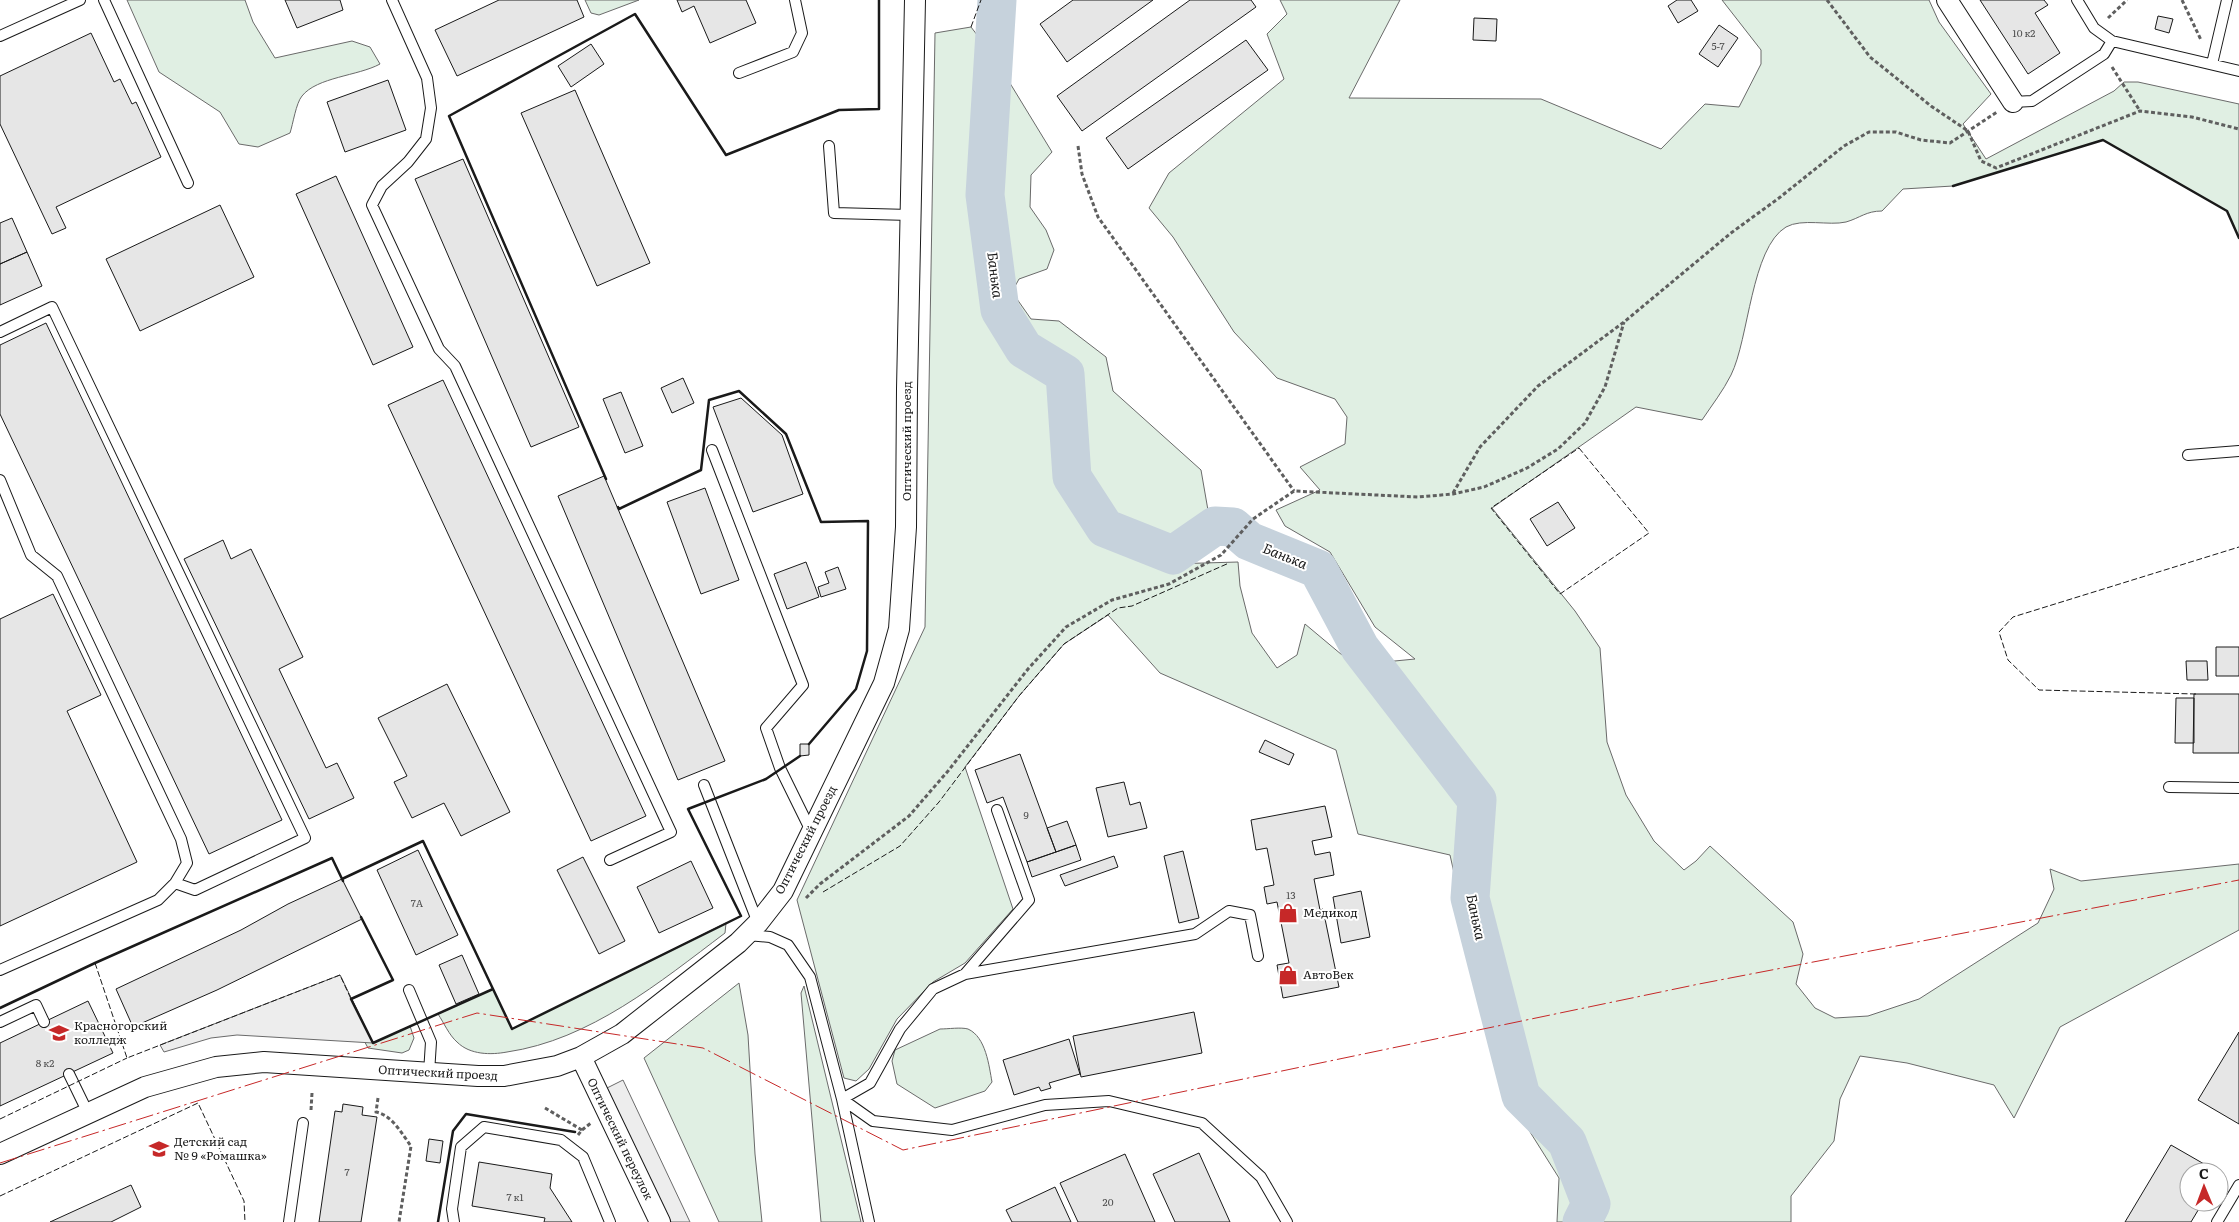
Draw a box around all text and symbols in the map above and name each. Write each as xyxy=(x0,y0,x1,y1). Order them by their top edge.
house number: 10 к2 xyxy=(2013,25,2035,40)
house number: 5-7 xyxy=(1711,38,1725,53)
water label: Банька xyxy=(983,250,1009,299)
street label: Оптический проезд xyxy=(897,381,915,501)
water label: Банька xyxy=(1260,537,1311,573)
street label: Оптический проезд xyxy=(770,782,840,897)
house number: 9 xyxy=(1023,807,1029,822)
house number: 13 xyxy=(1286,887,1296,902)
water label: Банька xyxy=(1462,892,1492,942)
house number: 7А xyxy=(411,895,424,910)
shop icon: Медикод xyxy=(1277,902,1299,924)
place label: Медикод xyxy=(1303,903,1358,921)
shop icon: АвтоВек xyxy=(1277,964,1299,986)
place label: АвтоВек xyxy=(1303,965,1354,983)
place label: Красногорский колледж xyxy=(74,1016,167,1048)
school or university icon: Красногорский колледж xyxy=(48,1022,70,1044)
house number: 8 к2 xyxy=(36,1055,54,1070)
street label: Оптический проезд xyxy=(378,1060,498,1084)
street label: Оптический переулок xyxy=(583,1074,658,1203)
place label: Детский сад № 9 «Ромашка» xyxy=(174,1132,267,1164)
school or university icon: Детский сад № 9 «Ромашка» xyxy=(148,1138,170,1160)
north arrow xyxy=(2179,1162,2229,1212)
text: С xyxy=(2199,1163,2209,1183)
house number: 7 xyxy=(344,1164,350,1179)
house number: 7 к1 xyxy=(506,1189,524,1204)
house number: 20 xyxy=(1103,1194,1114,1209)

